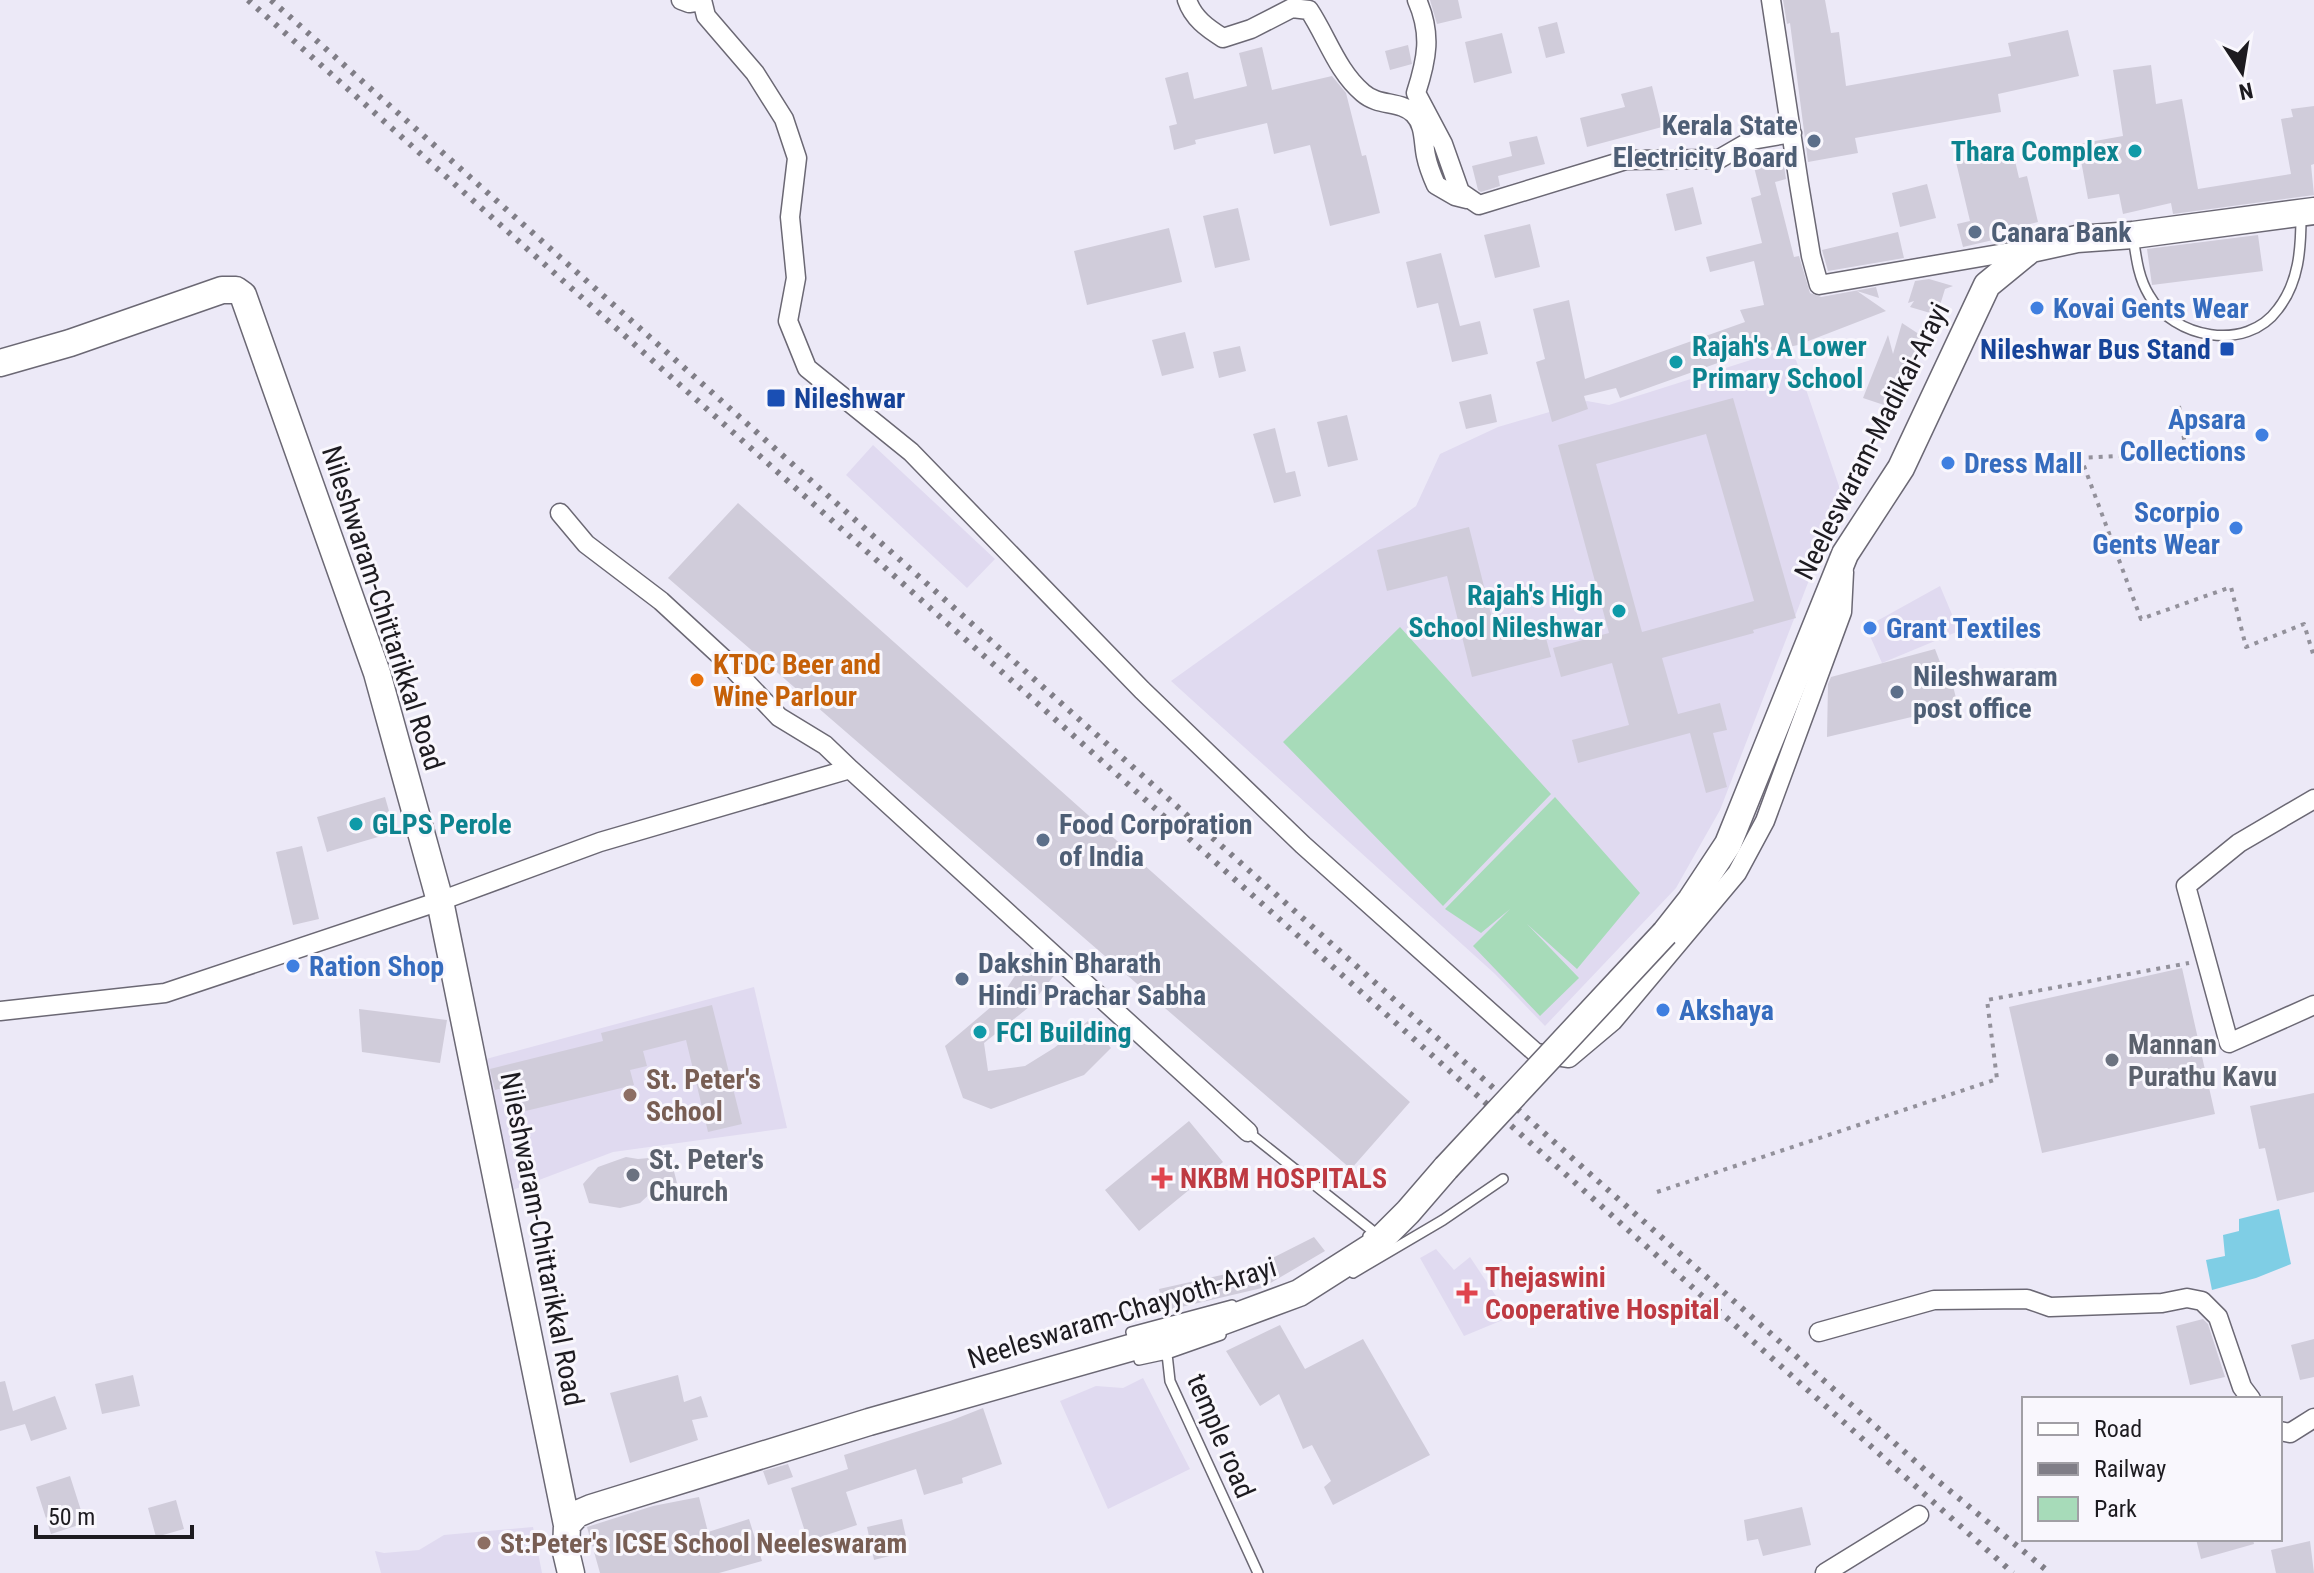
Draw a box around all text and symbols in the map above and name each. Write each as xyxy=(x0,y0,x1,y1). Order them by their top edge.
north arrow xyxy=(2202,32,2282,112)
text: N xyxy=(2237,77,2255,105)
place label: Kerala State Electricity Board xyxy=(1613,109,1798,174)
marker: Kerala State Electricity Board xyxy=(1805,132,1823,150)
place label: Thara Complex xyxy=(1951,135,2119,168)
marker: Thara Complex xyxy=(2126,142,2144,160)
place label: Canara Bank xyxy=(1991,216,2132,249)
marker: Canara Bank xyxy=(1966,223,1984,241)
place label: Kovai Gents Wear xyxy=(2053,292,2249,325)
street label: Neeleswaram-Madikai-Arayi xyxy=(1788,297,1956,585)
marker: Kovai Gents Wear xyxy=(2028,299,2046,317)
place label: Rajah's A Lower Primary School xyxy=(1692,330,1867,395)
place label: Nileshwar Bus Stand xyxy=(1980,333,2211,366)
marker: Nileshwar Bus Stand xyxy=(2218,340,2236,358)
marker: Rajah's A Lower Primary School xyxy=(1667,353,1685,371)
place label: Nileshwar xyxy=(794,382,905,415)
marker: Nileshwar xyxy=(765,387,787,409)
place label: Apsara Collections xyxy=(2120,403,2246,468)
marker: Apsara Collections xyxy=(2253,426,2271,444)
street label: Nileshwaram-Chittarikkal Road xyxy=(315,442,451,774)
place label: Dress Mall xyxy=(1964,447,2083,480)
marker: Dress Mall xyxy=(1939,454,1957,472)
place label: Scorpio Gents Wear xyxy=(2092,496,2220,561)
marker: Scorpio Gents Wear xyxy=(2227,519,2245,537)
place label: Rajah's High School Nileshwar xyxy=(1409,579,1603,644)
marker: Rajah's High School Nileshwar xyxy=(1610,602,1628,620)
place label: Grant Textiles xyxy=(1886,612,2041,645)
marker: Grant Textiles xyxy=(1861,619,1879,637)
place label: KTDC Beer and Wine Parlour xyxy=(713,648,881,713)
place label: Nileshwaram post office xyxy=(1913,660,2058,725)
marker: KTDC Beer and Wine Parlour xyxy=(688,671,706,689)
marker: Nileshwaram post office xyxy=(1888,683,1906,701)
place label: GLPS Perole xyxy=(372,808,512,841)
place label: Food Corporation of India xyxy=(1059,808,1253,873)
marker: GLPS Perole xyxy=(347,815,365,833)
marker: Food Corporation of India xyxy=(1034,831,1052,849)
place label: Dakshin Bharath Hindi Prachar Sabha xyxy=(978,947,1206,1012)
place label: Ration Shop xyxy=(309,950,444,983)
marker: Ration Shop xyxy=(284,957,302,975)
marker: Dakshin Bharath Hindi Prachar Sabha xyxy=(953,970,971,988)
place label: Akshaya xyxy=(1679,994,1774,1027)
marker: Akshaya xyxy=(1654,1001,1672,1019)
place label: FCI Building xyxy=(996,1016,1132,1049)
marker: FCI Building xyxy=(971,1023,989,1041)
place label: Mannan Purathu Kavu xyxy=(2128,1028,2277,1093)
marker: Mannan Purathu Kavu xyxy=(2103,1051,2121,1069)
place label: St. Peter's School xyxy=(646,1063,761,1128)
street label: Nileshwaram-Chittarikkal Road xyxy=(493,1069,591,1409)
marker: St. Peter's School xyxy=(621,1086,639,1104)
place label: St. Peter's Church xyxy=(649,1143,764,1208)
place label: NKBM HOSPITALS xyxy=(1180,1162,1387,1195)
marker: St. Peter's Church xyxy=(624,1166,642,1184)
marker: NKBM HOSPITALS xyxy=(1151,1167,1173,1189)
street label: Neeleswaram-Chayyoth-Arayi xyxy=(964,1250,1280,1376)
place label: Thejaswini Cooperative Hospital xyxy=(1485,1261,1720,1326)
marker: Thejaswini Cooperative Hospital xyxy=(1456,1282,1478,1304)
street label: temple road xyxy=(1180,1369,1262,1503)
legend xyxy=(2022,1397,2282,1541)
text: Road xyxy=(2094,1415,2142,1443)
text: Railway xyxy=(2094,1455,2166,1483)
scale bar xyxy=(36,1489,192,1539)
text: Park xyxy=(2094,1495,2137,1523)
text: 50 m xyxy=(48,1503,95,1531)
place label: St:Peter's ICSE School Neeleswaram xyxy=(500,1527,907,1560)
marker: St:Peter's ICSE School Neeleswaram xyxy=(475,1534,493,1552)

